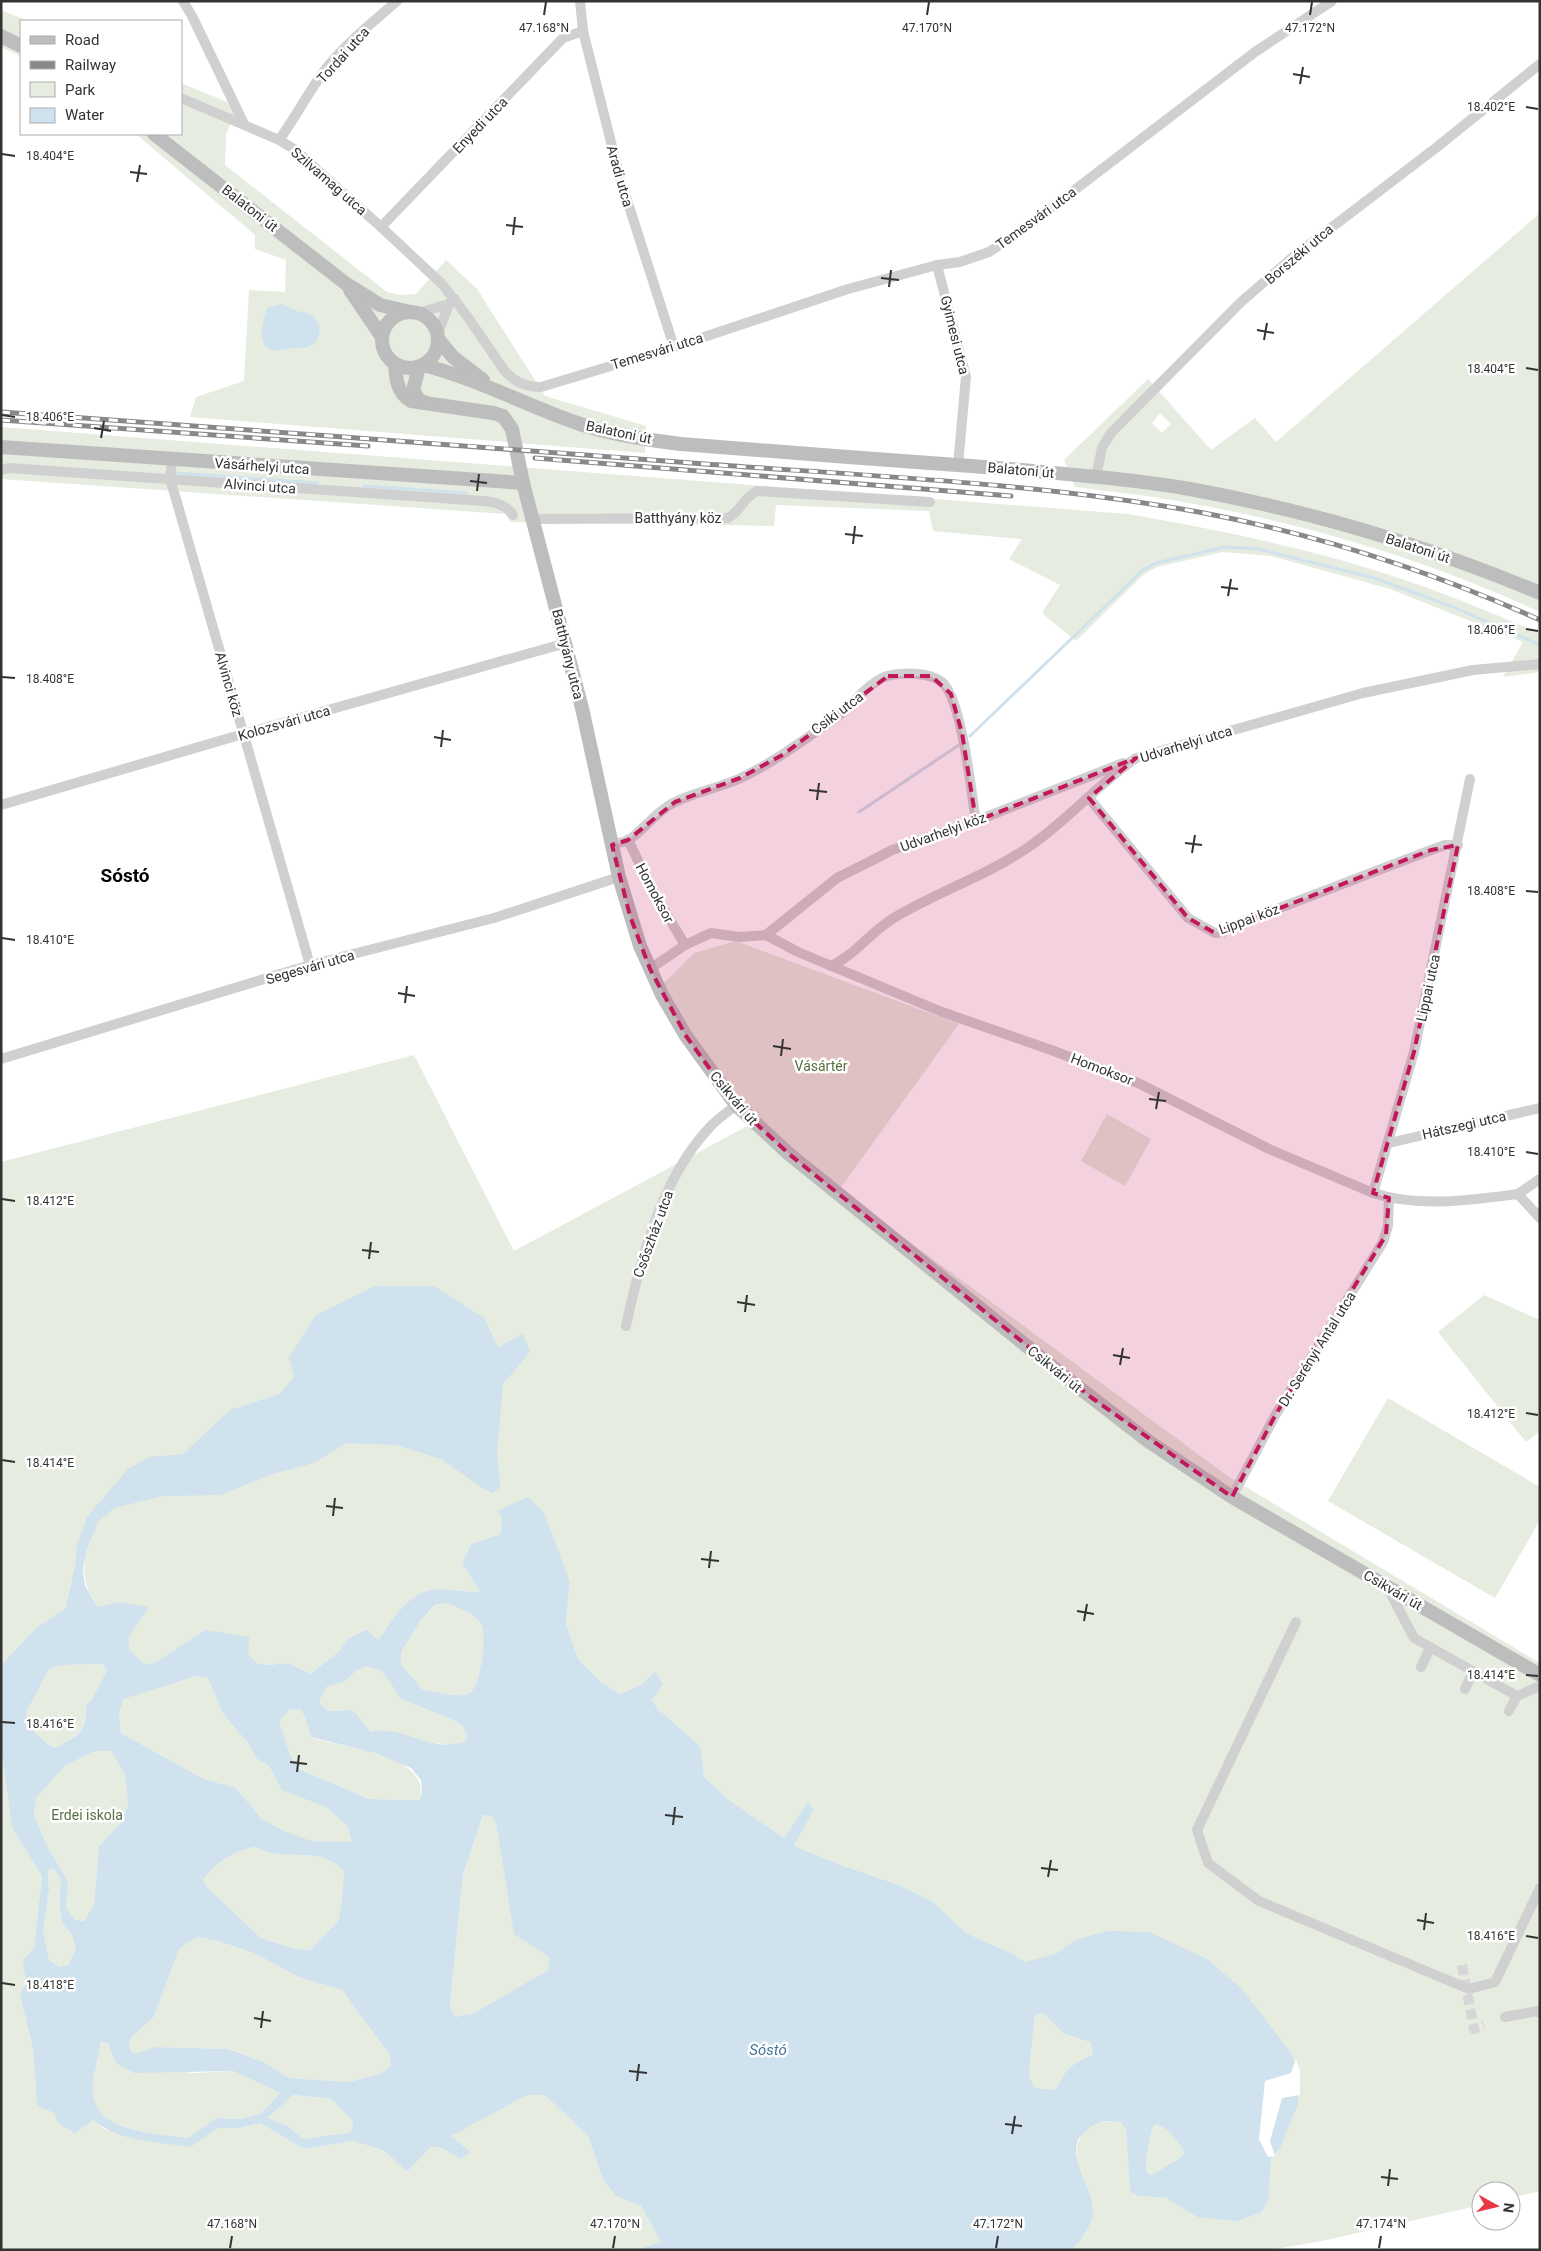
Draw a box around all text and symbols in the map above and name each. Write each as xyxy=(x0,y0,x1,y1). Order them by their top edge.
legend xyxy=(20,20,182,135)
text: 47.168°N xyxy=(519,21,569,35)
text: 47.170°N xyxy=(902,21,952,35)
text: 47.172°N xyxy=(1285,21,1335,35)
street label: Tordai utca xyxy=(314,24,372,86)
text: Road xyxy=(65,31,99,49)
text: Railway xyxy=(65,56,116,74)
text: Park xyxy=(65,81,96,99)
street label: Enyedi utca xyxy=(449,94,511,156)
text: 18.402°E xyxy=(1467,100,1515,114)
text: Water xyxy=(65,106,104,124)
street label: Aradi utca xyxy=(604,143,636,209)
street label: Szilvamag utca xyxy=(288,144,370,218)
text: 18.404°E xyxy=(26,149,74,163)
street label: Balatoni út xyxy=(219,181,282,235)
street label: Temesvári utca xyxy=(993,184,1079,252)
street label: Borszéki utca xyxy=(1262,221,1336,287)
street label: Gyimesi utca xyxy=(937,294,973,376)
street label: Temesvári utca xyxy=(609,329,705,373)
text: 18.404°E xyxy=(1467,362,1515,376)
text: 18.406°E xyxy=(26,410,74,424)
street label: Balatoni út xyxy=(585,417,654,447)
street label: Vásárhelyi utca xyxy=(214,455,310,477)
street label: Balatoni út xyxy=(987,459,1055,481)
street label: Alvinci utca xyxy=(224,476,296,496)
street label: Batthyány köz xyxy=(634,510,722,526)
street label: Balatoni út xyxy=(1384,530,1453,566)
street label: Batthyány utca xyxy=(549,607,587,701)
text: 18.406°E xyxy=(1467,623,1515,637)
street label: Alvinci köz xyxy=(212,650,246,718)
text: 18.408°E xyxy=(26,672,74,686)
street label: Csiki utca xyxy=(808,688,866,738)
street label: Kolozsvári utca xyxy=(236,702,332,744)
street label: Udvarhelyi utca xyxy=(1138,722,1234,766)
street label: Udvarhelyi köz xyxy=(898,809,988,855)
street label: Homoksor xyxy=(633,860,678,926)
district label: Sóstó xyxy=(100,864,150,887)
text: 18.408°E xyxy=(1467,884,1515,898)
street label: Lippai köz xyxy=(1217,901,1281,937)
text: 18.410°E xyxy=(26,933,74,947)
street label: Segesvári utca xyxy=(264,947,356,987)
street label: Lippai utca xyxy=(1413,953,1443,1023)
street label: Homoksor xyxy=(1069,1050,1136,1088)
park label: Vásártér xyxy=(795,1058,848,1074)
street label: Csikvári út xyxy=(707,1068,761,1128)
street label: Hátszegi utca xyxy=(1420,1108,1508,1142)
text: 18.410°E xyxy=(1467,1145,1515,1159)
street label: Csőszház utca xyxy=(630,1188,676,1280)
text: 18.412°E xyxy=(26,1194,74,1208)
street label: Dr. Serényi Antal utca xyxy=(1275,1289,1359,1409)
street label: Csikvári út xyxy=(1025,1342,1086,1396)
text: 18.412°E xyxy=(1467,1407,1515,1421)
text: 18.414°E xyxy=(26,1456,74,1470)
street label: Csikvári út xyxy=(1361,1567,1426,1613)
text: 18.414°E xyxy=(1467,1668,1515,1682)
text: 18.416°E xyxy=(26,1717,74,1731)
park label: Erdei iskola xyxy=(51,1807,123,1823)
text: 18.416°E xyxy=(1467,1929,1515,1943)
text: 18.418°E xyxy=(26,1978,74,1992)
water label: Sóstó xyxy=(749,2041,787,2059)
north arrow xyxy=(1471,2181,1521,2231)
text: N xyxy=(1500,2202,1517,2214)
text: 47.168°N xyxy=(207,2217,257,2231)
text: 47.170°N xyxy=(590,2217,640,2231)
text: 47.172°N xyxy=(973,2217,1023,2231)
text: 47.174°N xyxy=(1356,2217,1406,2231)

